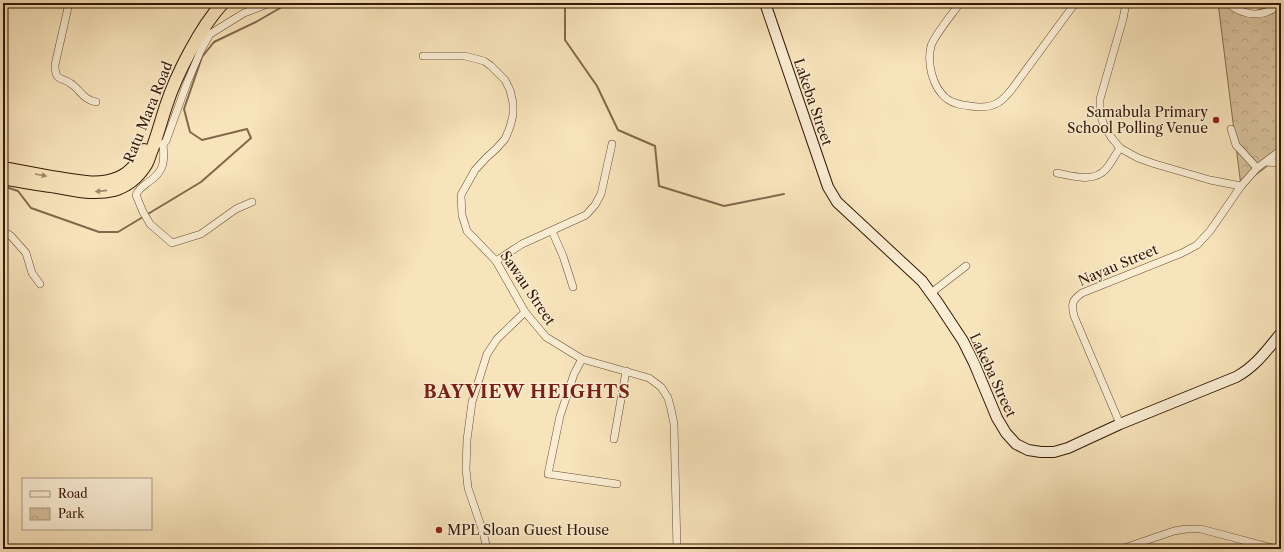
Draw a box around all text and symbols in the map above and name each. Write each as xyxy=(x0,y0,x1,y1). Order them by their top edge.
street label: Lakeba Street xyxy=(790,56,836,148)
street label: Ratu Mara Road xyxy=(119,58,177,165)
place label: Samabula Primary School Polling Venue xyxy=(1067,103,1208,137)
marker: Samabula Primary School Polling Venue xyxy=(1211,115,1221,125)
one-way arrow xyxy=(35,172,48,178)
one-way arrow xyxy=(95,188,107,194)
street label: Nayau Street xyxy=(1075,240,1161,290)
street label: Sawau Street xyxy=(497,247,560,329)
street label: Lakeba Street xyxy=(966,330,1020,420)
district label: BAYVIEW HEIGHTS xyxy=(423,381,631,403)
legend xyxy=(22,478,152,530)
text: Road xyxy=(58,486,88,501)
text: Park xyxy=(58,506,85,521)
place label: MPL Sloan Guest House xyxy=(447,521,609,539)
marker: MPL Sloan Guest House xyxy=(434,525,444,535)

